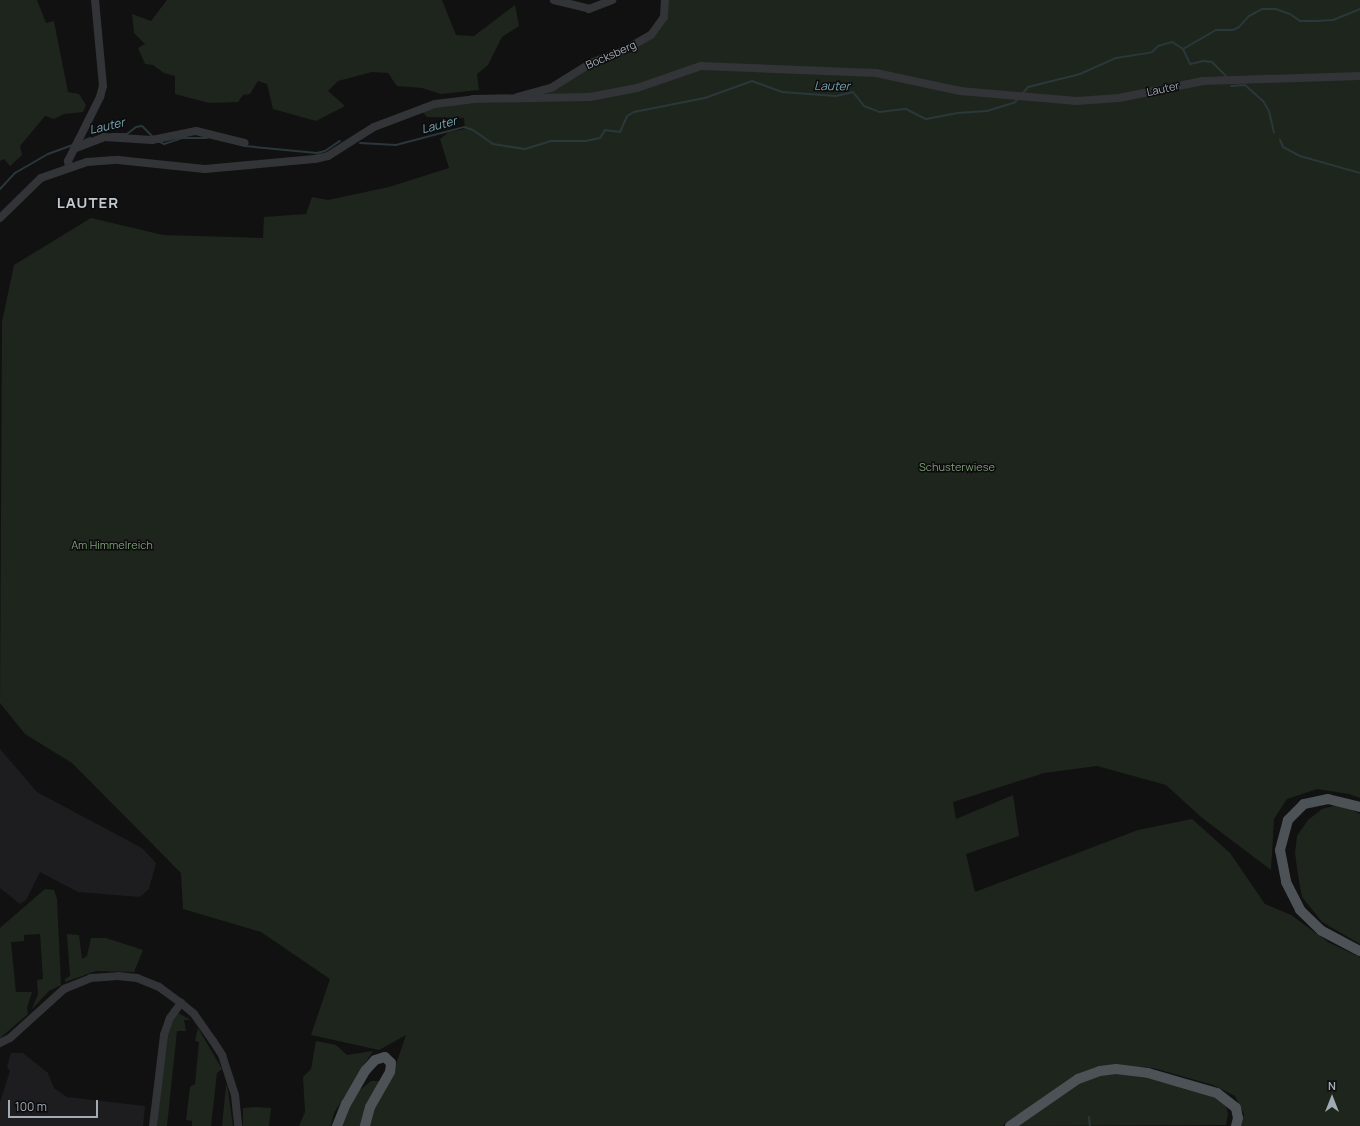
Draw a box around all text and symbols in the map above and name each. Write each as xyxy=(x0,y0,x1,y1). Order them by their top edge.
street label: Bocksberg xyxy=(584,38,638,72)
water label: Lauter xyxy=(814,78,850,94)
street label: Lauter xyxy=(1146,79,1180,99)
water label: Lauter xyxy=(420,113,458,137)
water label: Lauter xyxy=(88,115,126,137)
district label: LAUTER xyxy=(57,194,119,212)
park label: Schusterwiese xyxy=(919,460,995,474)
park label: Am Himmelreich xyxy=(71,538,153,552)
north arrow xyxy=(1312,1078,1352,1118)
text: N xyxy=(1328,1078,1336,1093)
scale bar xyxy=(10,1092,100,1118)
text: 100 m xyxy=(15,1098,47,1115)

